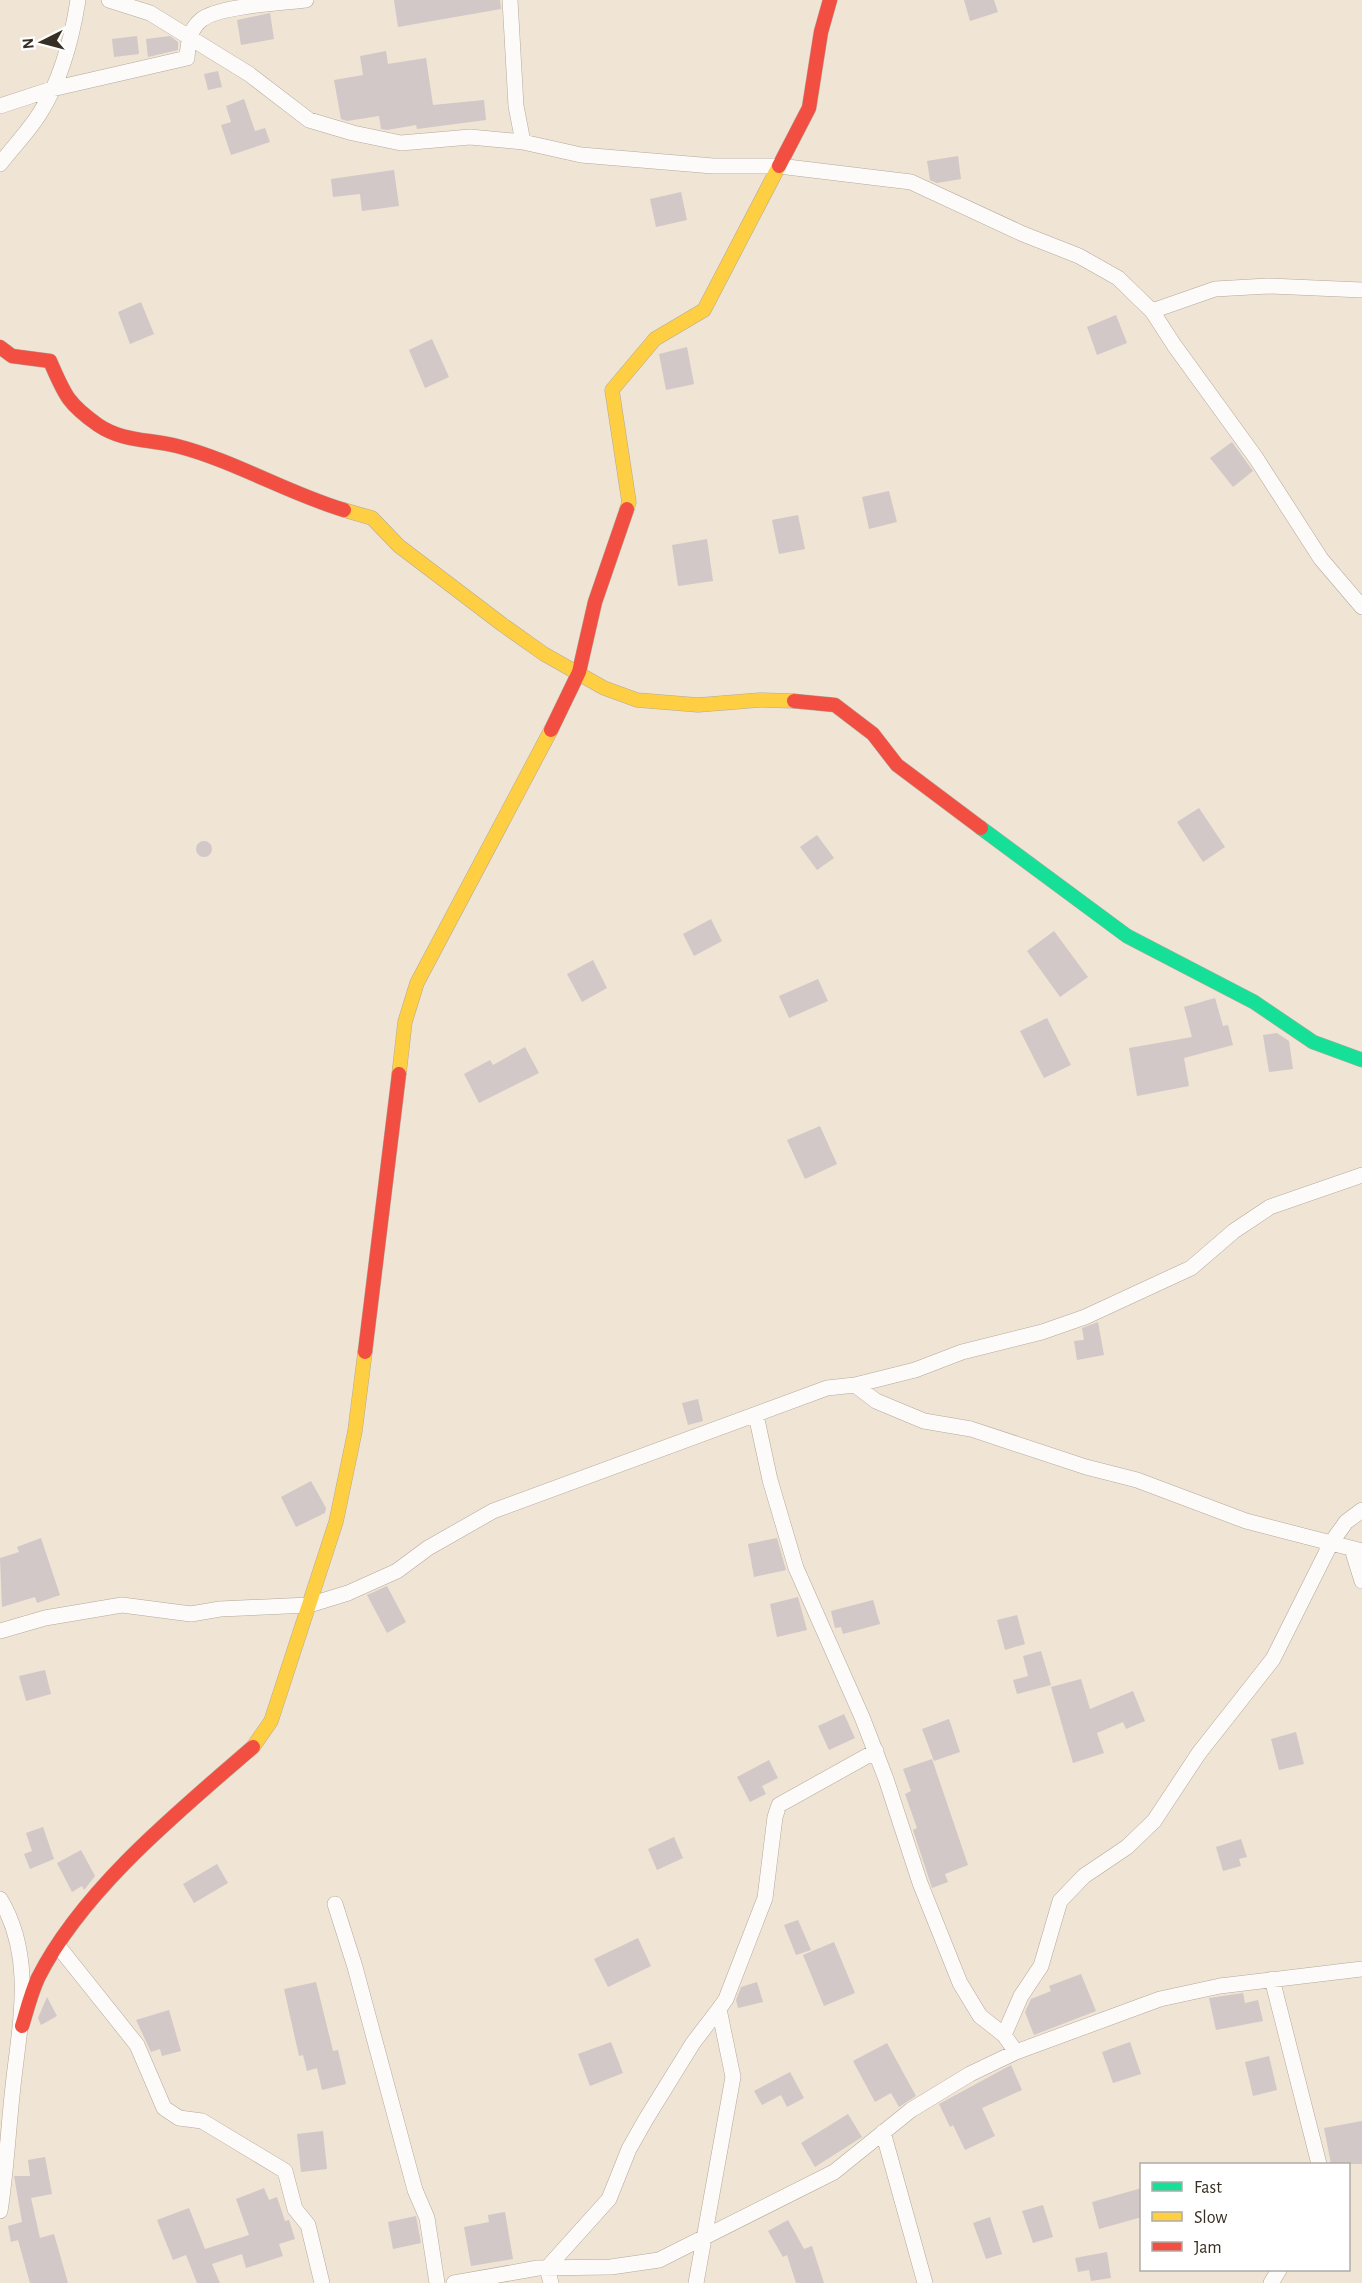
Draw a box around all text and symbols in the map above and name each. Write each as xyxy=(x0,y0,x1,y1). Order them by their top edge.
north arrow xyxy=(12,12,72,72)
text: N xyxy=(20,37,37,50)
legend xyxy=(1140,2163,1350,2271)
text: Fast xyxy=(1194,2179,1222,2197)
text: Slow xyxy=(1194,2209,1227,2227)
text: Jam xyxy=(1194,2239,1222,2257)

